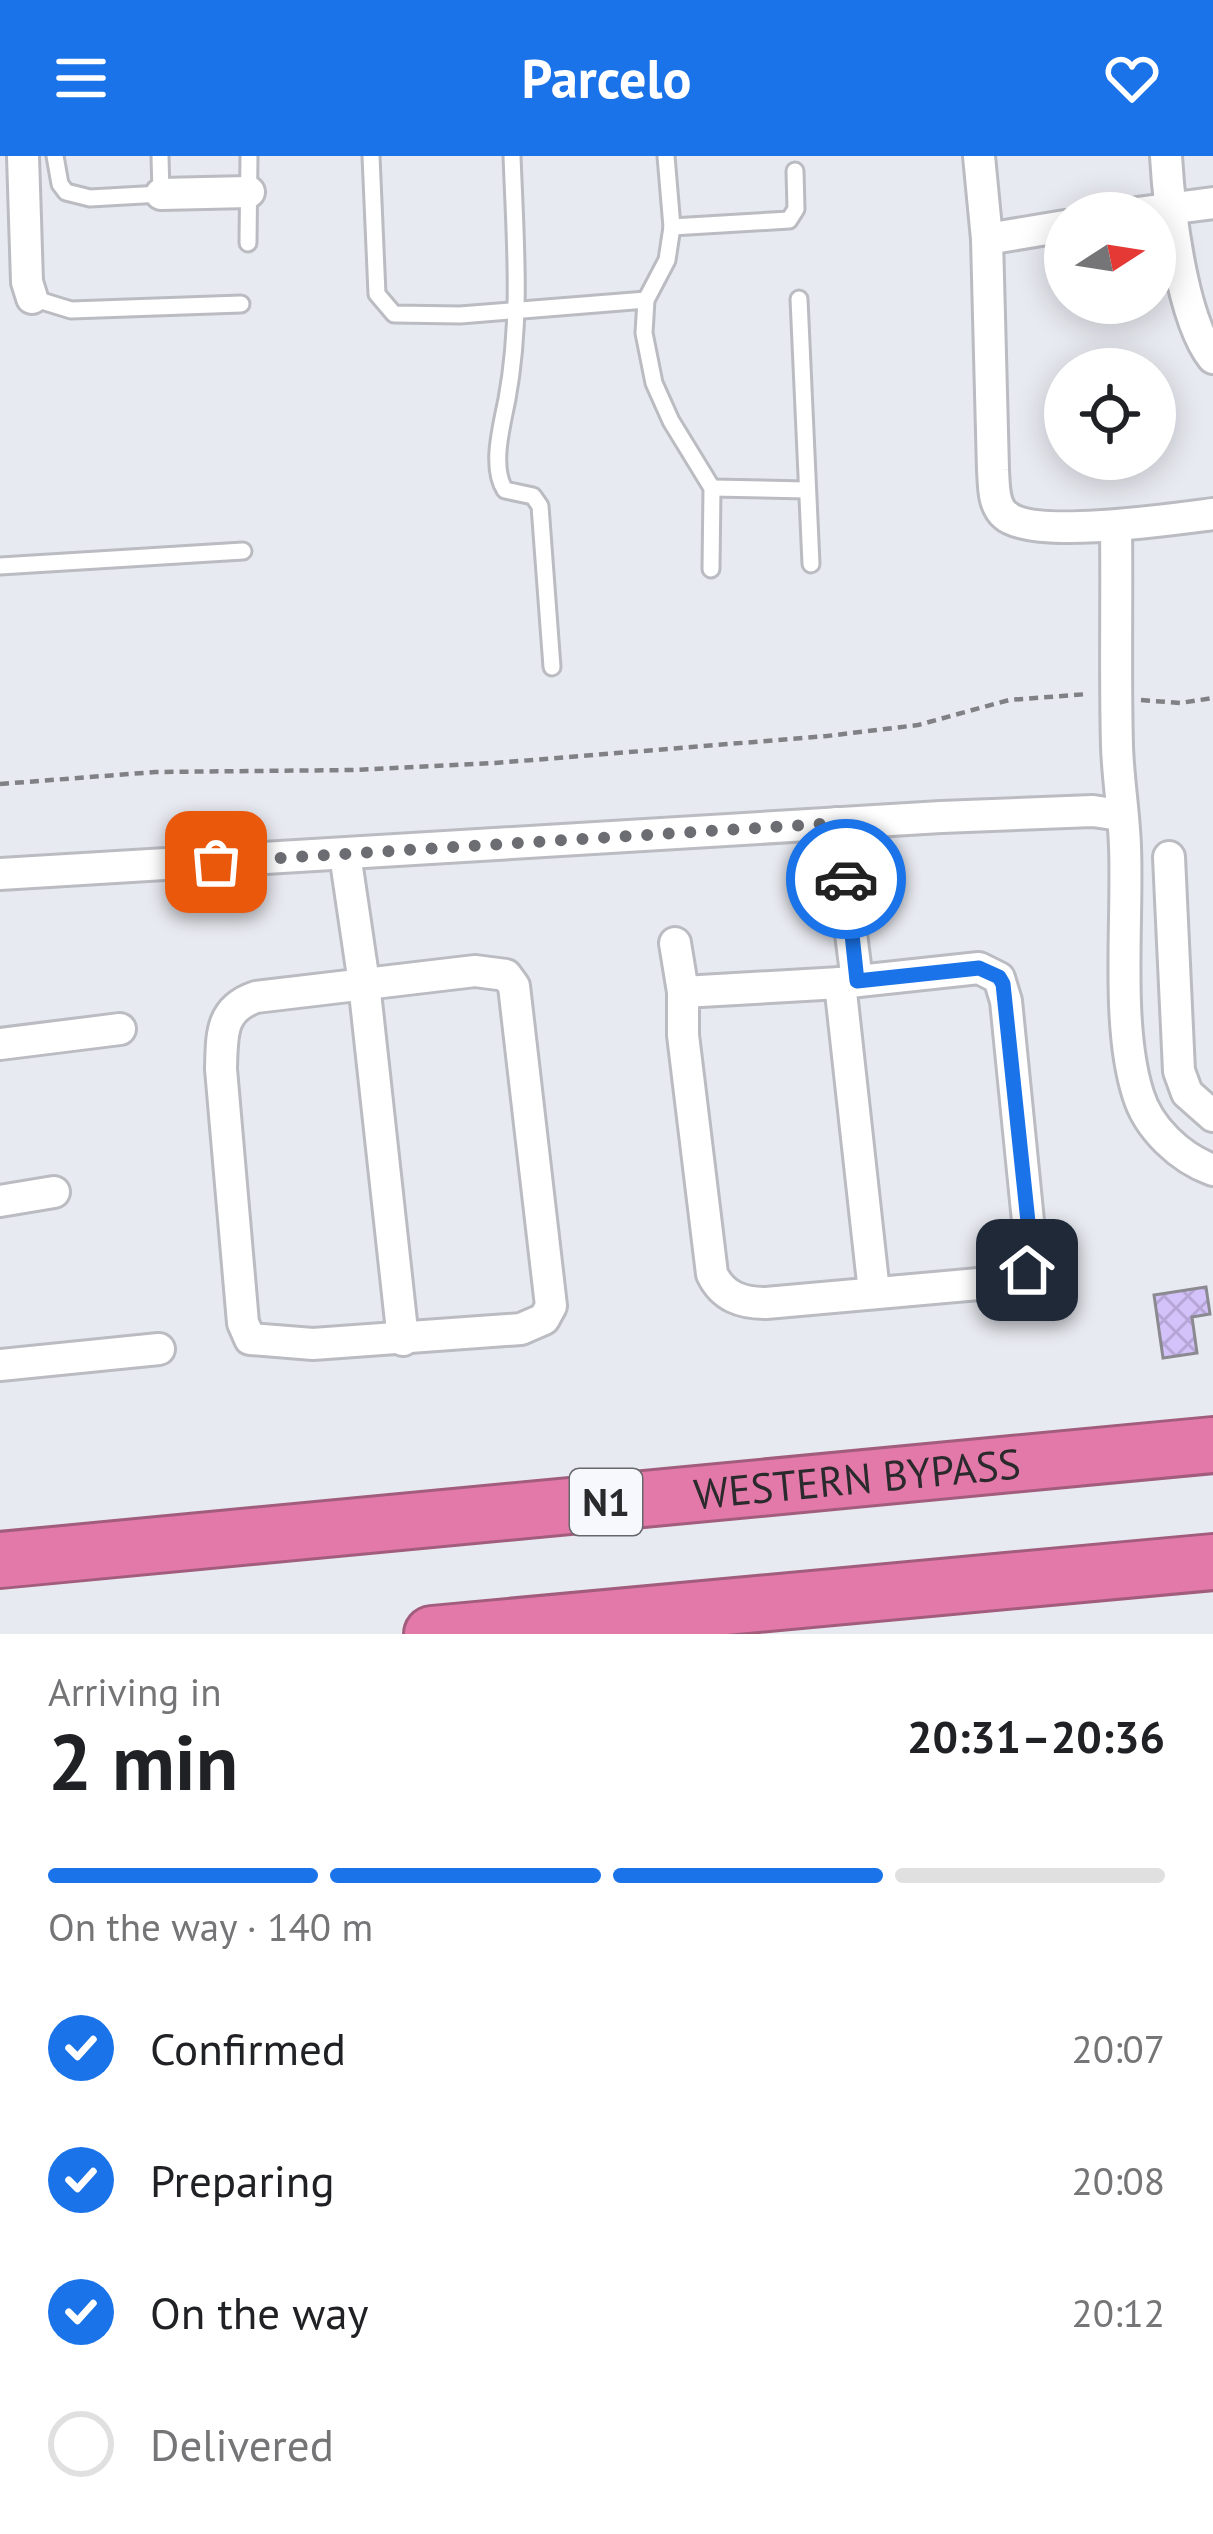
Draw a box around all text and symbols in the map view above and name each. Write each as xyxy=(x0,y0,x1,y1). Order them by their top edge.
text: Parcelo xyxy=(522,43,691,113)
icon: menu xyxy=(48,45,114,111)
icon: heart xyxy=(1099,45,1165,111)
north arrow xyxy=(1044,192,1176,324)
map controls xyxy=(1044,192,1176,480)
button: locate xyxy=(1044,348,1176,480)
pin xyxy=(165,811,267,913)
courier xyxy=(786,819,906,939)
icon: bag xyxy=(183,829,249,895)
icon: car xyxy=(813,846,879,912)
pin xyxy=(976,1219,1078,1321)
icon: home xyxy=(994,1237,1060,1303)
street label: WESTERN BYPASS xyxy=(691,1435,1023,1521)
road number: N1 xyxy=(570,1469,642,1535)
text: Arriving in xyxy=(48,1666,222,1717)
text: 20:31–20:36 xyxy=(907,1707,1165,1765)
text: 2 min xyxy=(48,1711,238,1812)
text: On the way · 140 m xyxy=(48,1901,373,1952)
icon: check xyxy=(48,2015,114,2081)
text: Confirmed xyxy=(150,2019,346,2077)
text: 20:07 xyxy=(1071,2023,1165,2074)
icon: check xyxy=(48,2147,114,2213)
text: Preparing xyxy=(150,2151,335,2209)
text: 20:08 xyxy=(1071,2155,1165,2206)
icon: check xyxy=(48,2279,114,2345)
text: On the way xyxy=(150,2283,369,2341)
text: 20:12 xyxy=(1071,2287,1165,2338)
text: Delivered xyxy=(150,2415,334,2473)

